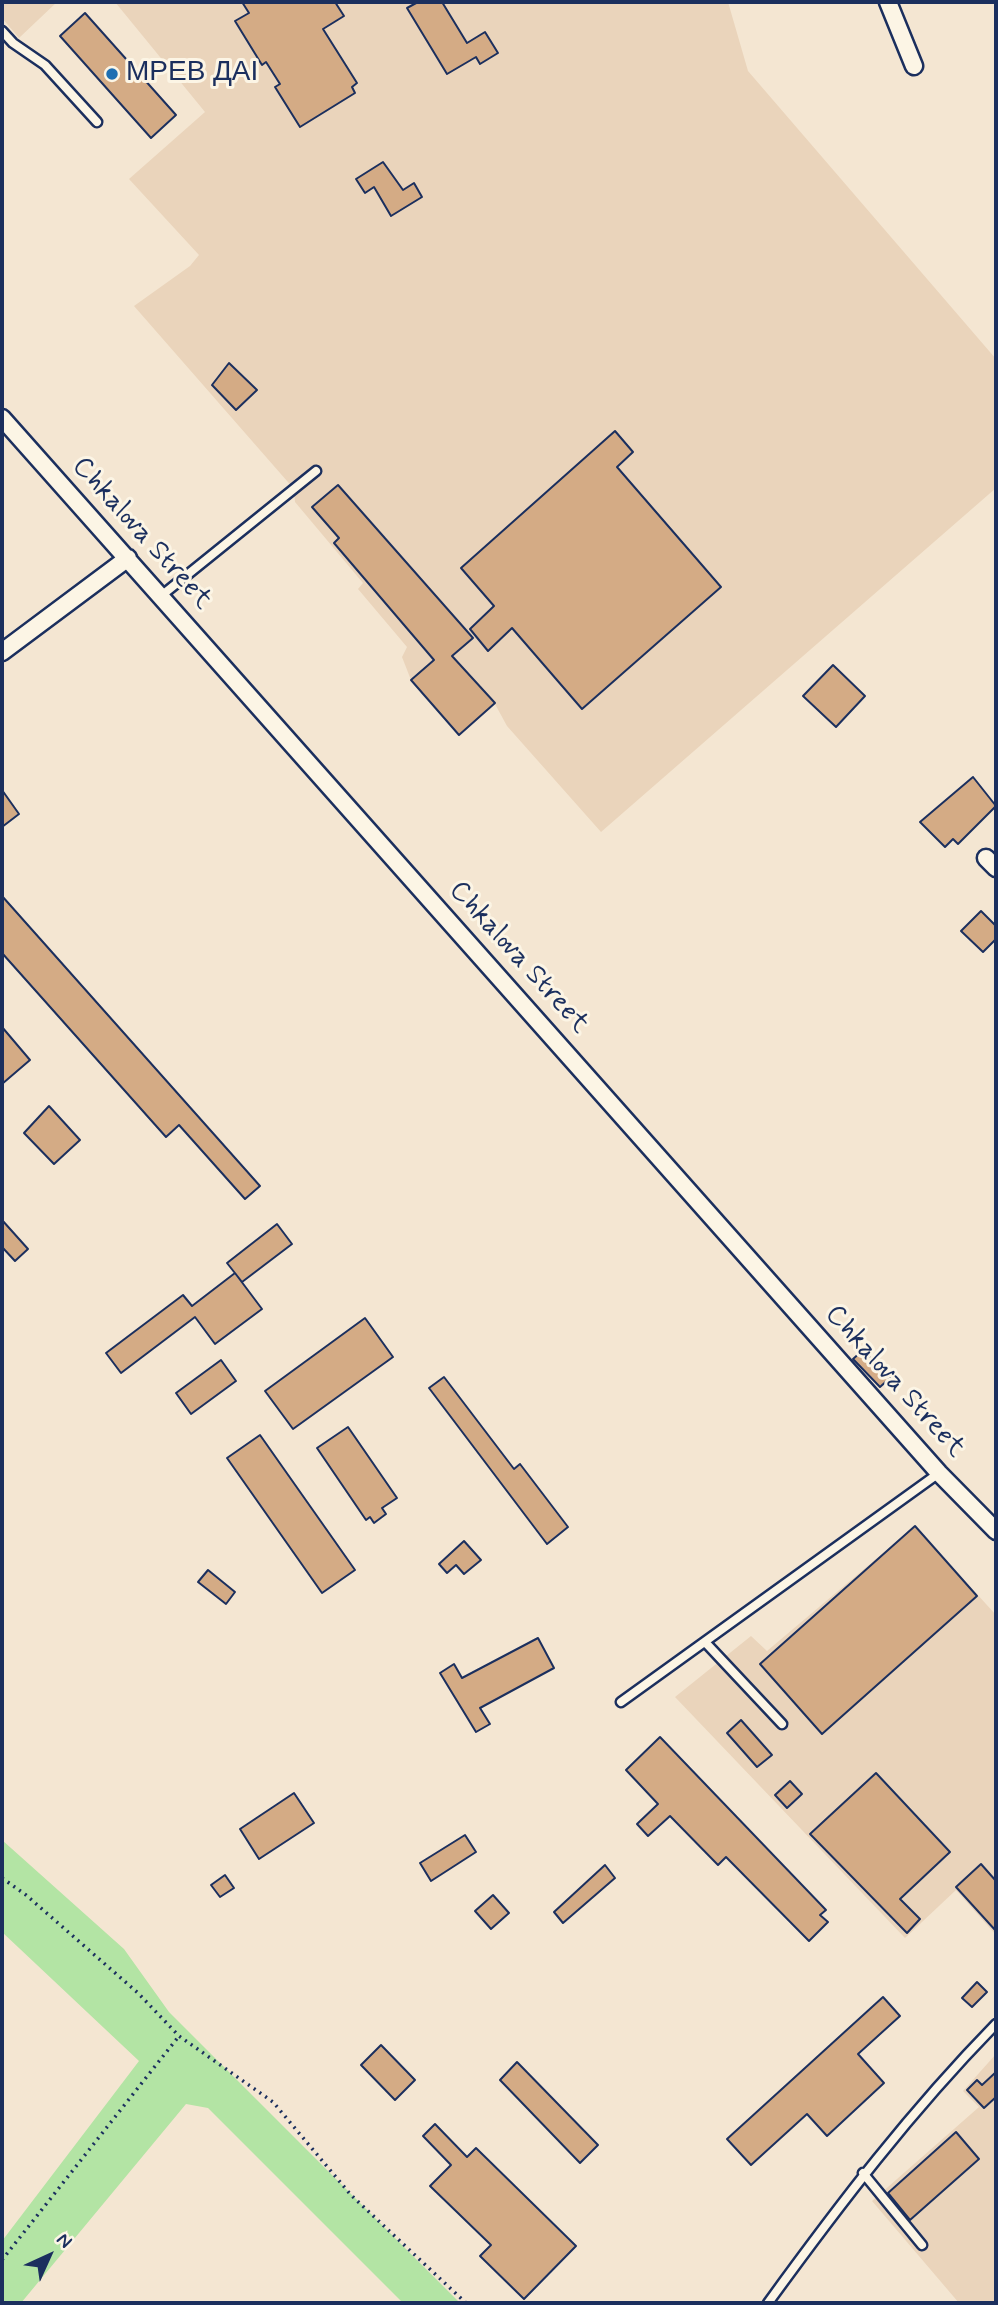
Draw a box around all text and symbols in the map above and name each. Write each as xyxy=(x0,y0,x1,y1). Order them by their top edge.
place label: МРЕВ ДАІ xyxy=(126,57,258,91)
marker: МРЕВ ДАІ xyxy=(104,66,120,82)
street label: Chkalova Street xyxy=(64,451,218,617)
street label: Chkalova Street xyxy=(441,875,595,1041)
street label: Chkalova Street xyxy=(817,1299,971,1465)
north arrow xyxy=(14,2221,84,2291)
text: N xyxy=(51,2227,78,2254)

